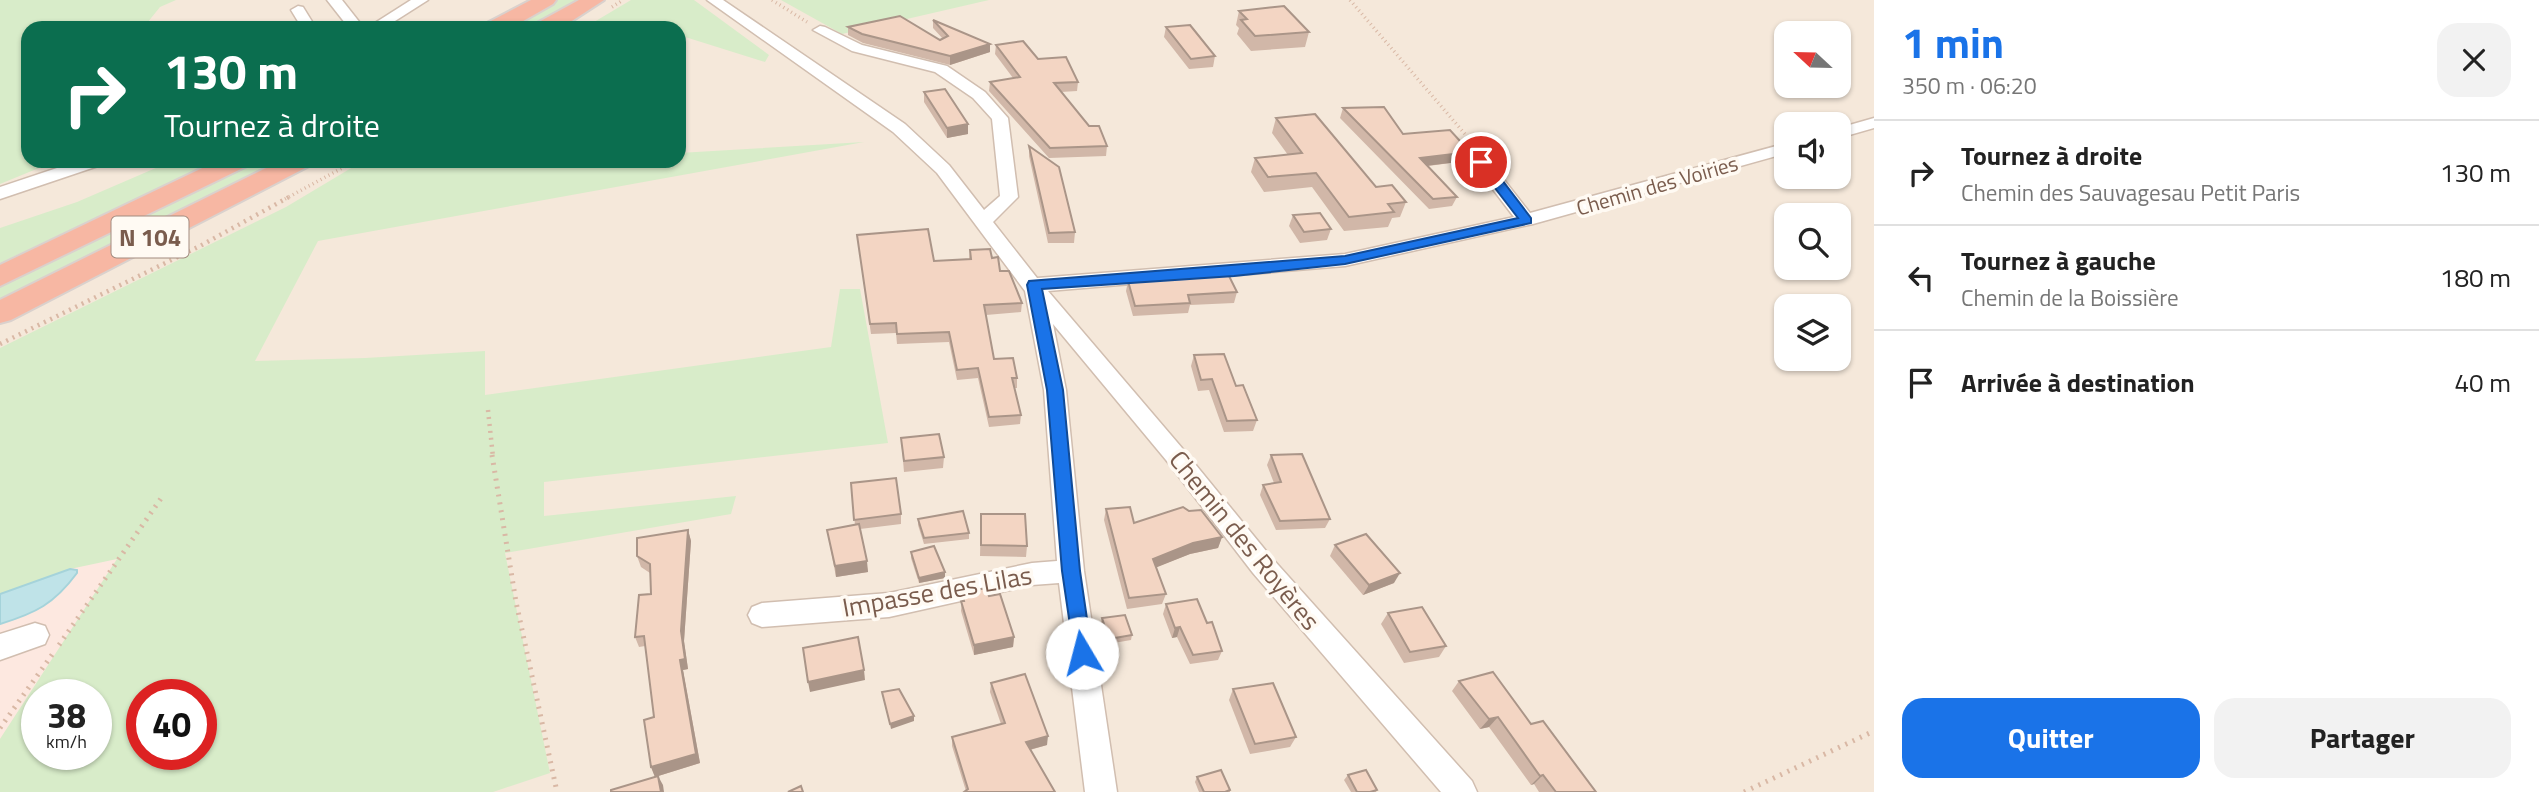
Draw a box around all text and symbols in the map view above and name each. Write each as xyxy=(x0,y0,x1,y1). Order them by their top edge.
text: 1 min xyxy=(1902,10,2004,74)
north arrow xyxy=(1774,21,1852,98)
map controls xyxy=(1774,21,1851,371)
button: close xyxy=(2437,23,2511,97)
text: 130 m xyxy=(164,33,298,108)
icon: right xyxy=(49,49,140,140)
text: 350 m · 06:20 xyxy=(1902,68,2037,103)
text: Tournez à droite xyxy=(164,101,380,149)
button: sound xyxy=(1774,112,1851,189)
pin xyxy=(1451,132,1511,192)
text: Tournez à droite xyxy=(1961,136,2142,175)
icon: arrive xyxy=(1462,143,1500,181)
street label: Chemin des Voiries xyxy=(1572,147,1742,223)
text: 130 m xyxy=(2440,153,2511,192)
icon: right xyxy=(1902,154,1940,192)
text: Chemin des Sauvagesau Petit Paris xyxy=(1961,175,2300,210)
button: search xyxy=(1774,203,1851,280)
road number: N 104 xyxy=(111,216,188,258)
text: Tournez à gauche xyxy=(1961,241,2156,280)
text: 180 m xyxy=(2440,258,2511,297)
icon: left xyxy=(1902,259,1940,297)
text: Chemin de la Boissière xyxy=(1961,280,2179,315)
button: layers xyxy=(1774,294,1851,371)
text: Arrivée à destination xyxy=(1961,363,2195,402)
text: 40 m xyxy=(2454,363,2511,402)
icon: arrive xyxy=(1902,364,1940,402)
street label: Chemin des Royères xyxy=(1160,442,1330,638)
street label: Impasse des Lilas xyxy=(839,555,1035,627)
position arrow xyxy=(1045,616,1119,690)
speed limit sign: 40 xyxy=(126,679,217,770)
text: 38 xyxy=(47,688,86,742)
button: Quitter xyxy=(1902,698,2200,778)
button: Partager xyxy=(2214,698,2511,778)
text: km/h xyxy=(46,728,87,755)

